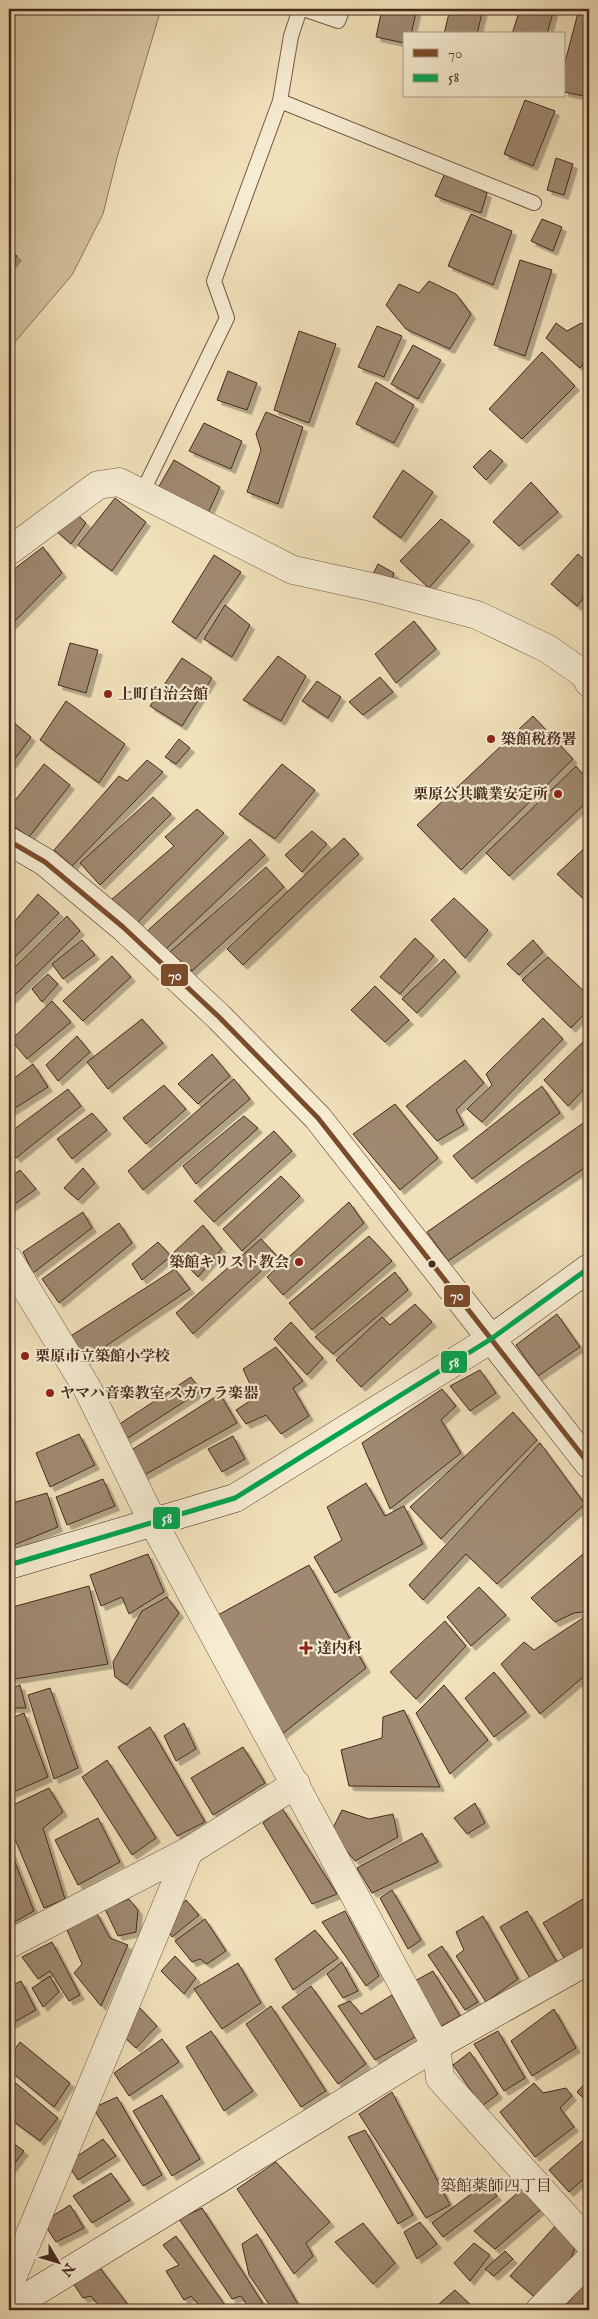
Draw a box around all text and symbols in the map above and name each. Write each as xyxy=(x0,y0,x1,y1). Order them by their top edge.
legend xyxy=(403,32,566,98)
text: 70 xyxy=(448,44,462,63)
text: 58 xyxy=(448,68,459,87)
place label: 上町自治会館 xyxy=(118,685,208,704)
marker: 上町自治会館 xyxy=(102,688,114,700)
place label: 築館税務署 xyxy=(501,730,576,749)
marker: 築館税務署 xyxy=(485,733,497,745)
place label: 栗原公共職業安定所 xyxy=(413,785,548,804)
marker: 栗原公共職業安定所 xyxy=(552,788,564,800)
line badge: 70 xyxy=(160,963,189,987)
text: 70 xyxy=(168,967,182,985)
place label: 築館キリスト教会 xyxy=(169,1253,289,1272)
marker: 築館キリスト教会 xyxy=(293,1256,305,1268)
unlabelled marker xyxy=(427,1259,437,1269)
line badge: 70 xyxy=(443,1284,471,1308)
text: 70 xyxy=(450,1287,464,1305)
place label: 栗原市立築館小学校 xyxy=(35,1347,170,1366)
marker: 栗原市立築館小学校 xyxy=(19,1350,31,1362)
line badge: 58 xyxy=(440,1350,468,1374)
text: 58 xyxy=(449,1354,460,1372)
place label: ヤマハ音楽教室 スガワラ楽器 xyxy=(60,1384,259,1403)
marker: ヤマハ音楽教室 スガワラ楽器 xyxy=(44,1387,56,1399)
line badge: 58 xyxy=(152,1506,181,1530)
text: 58 xyxy=(162,1510,173,1528)
place label: 達内科 xyxy=(317,1639,362,1658)
marker: 達内科 xyxy=(299,1641,313,1655)
district label: 築館薬師四丁目 xyxy=(440,2177,552,2197)
north arrow xyxy=(32,2236,82,2286)
text: N xyxy=(57,2258,79,2280)

